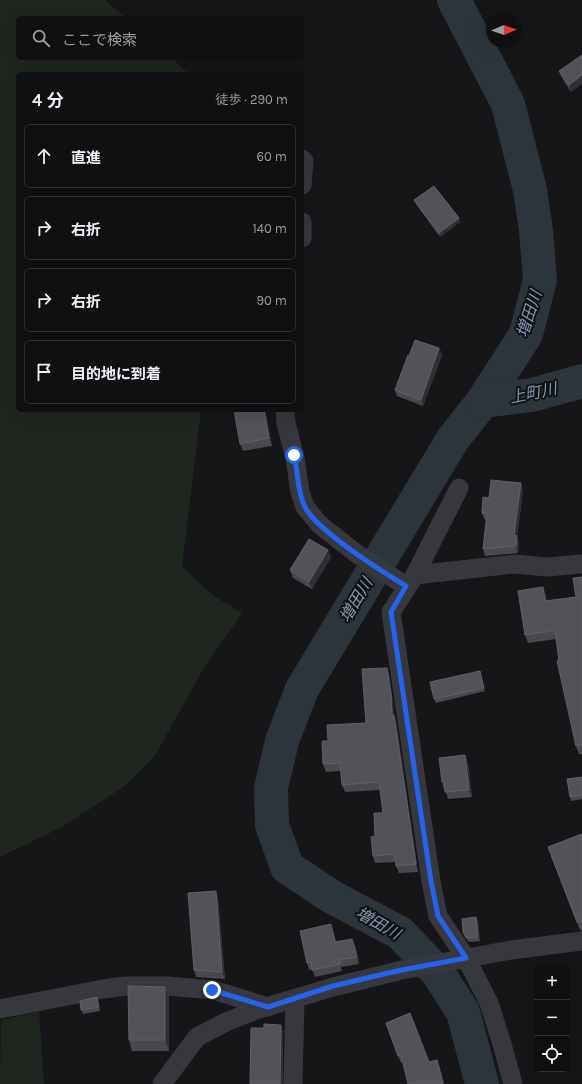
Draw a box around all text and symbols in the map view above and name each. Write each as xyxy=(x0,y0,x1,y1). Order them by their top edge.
north arrow xyxy=(486,12,522,48)
search box xyxy=(16,16,304,60)
icon: search xyxy=(30,27,52,49)
text: ここで検索 xyxy=(62,31,137,49)
text: 4 分 xyxy=(32,90,63,110)
text: 徒歩 · 290 m xyxy=(215,92,288,107)
icon: ahead xyxy=(33,145,55,167)
text: 直進 xyxy=(71,149,101,167)
text: 60 m xyxy=(257,149,287,164)
icon: right xyxy=(33,217,55,239)
text: 右折 xyxy=(71,221,101,239)
text: 140 m xyxy=(252,221,287,236)
water label: 増田川 xyxy=(513,286,546,340)
icon: right xyxy=(33,289,55,311)
text: 右折 xyxy=(71,293,101,311)
text: 90 m xyxy=(256,293,287,308)
icon: arrive xyxy=(33,361,55,383)
text: 目的地に到着 xyxy=(71,365,161,383)
water label: 上町川 xyxy=(508,378,560,407)
route start xyxy=(285,446,303,464)
water label: 増田川 xyxy=(335,573,378,625)
water label: 増田川 xyxy=(352,903,405,944)
map controls xyxy=(534,964,570,1072)
button: + xyxy=(534,964,570,1000)
route end xyxy=(203,981,221,999)
button: − xyxy=(534,1000,570,1036)
button: locate xyxy=(534,1036,570,1072)

